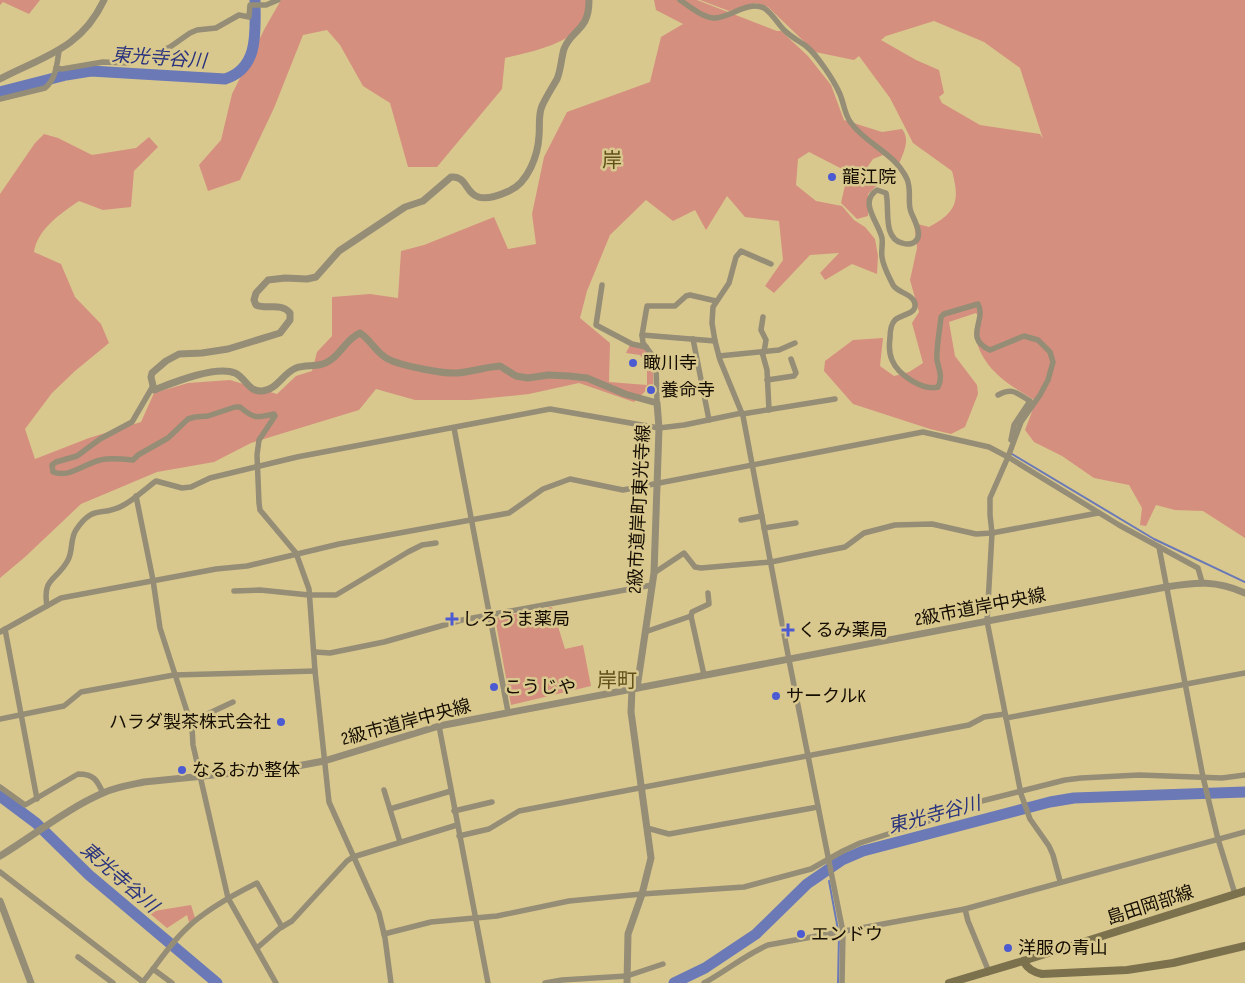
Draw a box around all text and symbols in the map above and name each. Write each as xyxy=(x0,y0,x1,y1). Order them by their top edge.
water label: 東光寺谷川 xyxy=(111,44,209,73)
district label: 岸 xyxy=(602,149,622,173)
place label: 龍江院 xyxy=(842,167,896,188)
marker: 龍江院 xyxy=(826,171,838,183)
place label: 瞰川寺 xyxy=(643,353,697,374)
marker: 瞰川寺 xyxy=(627,357,639,369)
place label: 養命寺 xyxy=(661,380,715,401)
marker: 養命寺 xyxy=(645,384,657,396)
street label: 2級市道岸町東光寺線 xyxy=(625,424,654,594)
street label: 2級市道岸中央線 xyxy=(913,584,1048,631)
place label: しろうま薬局 xyxy=(462,609,570,630)
marker: しろうま薬局 xyxy=(446,613,458,625)
place label: くるみ薬局 xyxy=(798,620,888,641)
marker: くるみ薬局 xyxy=(782,624,794,636)
district label: 岸町 xyxy=(597,669,637,693)
place label: こうじや xyxy=(504,677,576,698)
marker: こうじや xyxy=(488,681,500,693)
place label: サークルK xyxy=(786,686,866,707)
marker: サークルK xyxy=(770,690,782,702)
street label: 2級市道岸中央線 xyxy=(339,695,473,750)
place label: ハラダ製茶株式会社 xyxy=(109,712,271,733)
marker: ハラダ製茶株式会社 xyxy=(275,716,287,728)
place label: なるおか整体 xyxy=(192,760,300,781)
marker: なるおか整体 xyxy=(176,764,188,776)
water label: 東光寺谷川 xyxy=(886,792,985,839)
water label: 東光寺谷川 xyxy=(76,838,164,919)
street label: 島田岡部線 xyxy=(1104,882,1196,929)
place label: エンドウ xyxy=(811,924,883,945)
marker: エンドウ xyxy=(795,928,807,940)
place label: 洋服の青山 xyxy=(1018,938,1108,959)
marker: 洋服の青山 xyxy=(1002,942,1014,954)

